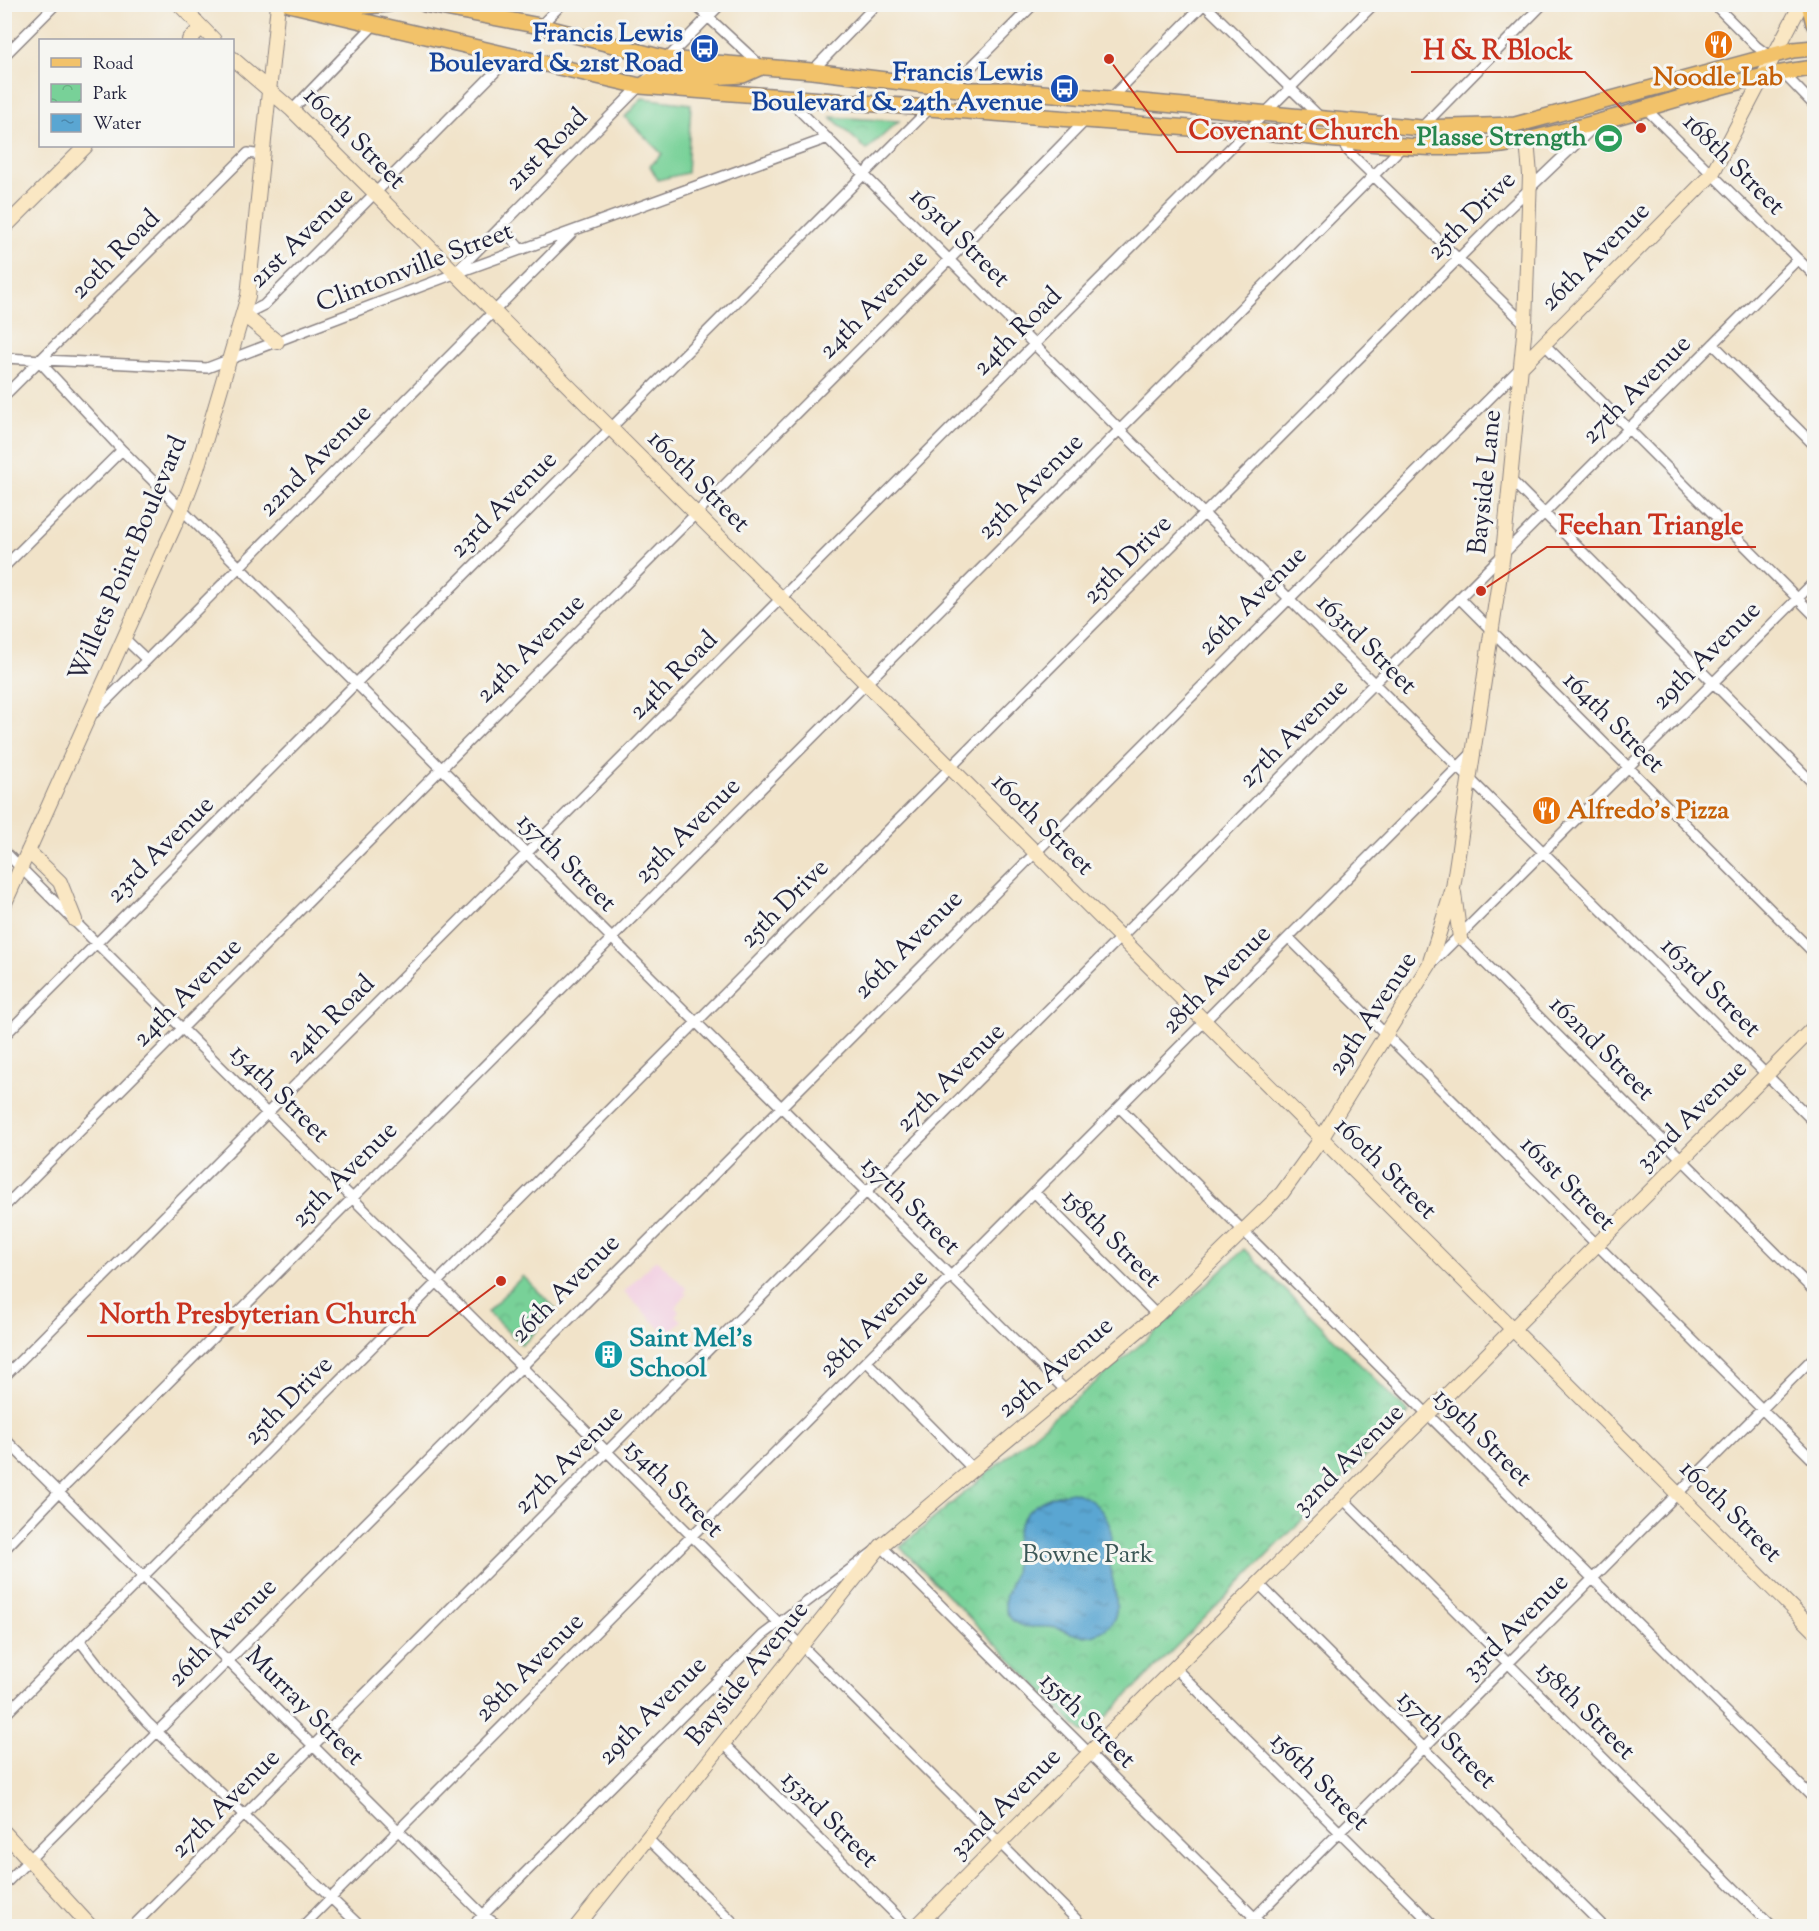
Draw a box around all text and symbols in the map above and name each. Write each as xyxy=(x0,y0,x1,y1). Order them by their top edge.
place label: Francis Lewis Boulevard & 21st Road xyxy=(429,16,683,83)
callout: H & R Block xyxy=(1411,27,1585,72)
restaurant icon: Noodle Lab xyxy=(1702,28,1734,60)
bus stop icon: Francis Lewis Boulevard & 21st Road xyxy=(688,33,720,65)
text: H & R Block xyxy=(1423,33,1573,72)
legend xyxy=(39,39,234,147)
text: Road xyxy=(93,52,133,78)
place label: Francis Lewis Boulevard & 24th Avenue xyxy=(752,55,1043,122)
place label: Noodle Lab xyxy=(1653,60,1783,97)
bus stop icon: Francis Lewis Boulevard & 24th Avenue xyxy=(1048,72,1080,104)
street label: 160th Street xyxy=(294,79,414,199)
text: Park xyxy=(93,82,128,108)
street label: 21st Road xyxy=(497,100,597,200)
street label: 168th Street xyxy=(1673,105,1793,225)
callout: Covenant Church xyxy=(1177,107,1412,152)
text: Water xyxy=(93,112,142,138)
text: Covenant Church xyxy=(1189,113,1400,152)
place label: Plasse Strength xyxy=(1417,120,1588,157)
sports icon: Plasse Strength xyxy=(1592,122,1624,154)
street label: 25th Drive xyxy=(1419,163,1525,269)
street label: 21st Avenue xyxy=(241,179,363,297)
street label: 163rd Street xyxy=(900,179,1018,297)
street label: 26th Avenue xyxy=(1533,194,1659,320)
street label: 20th Road xyxy=(63,201,170,308)
street label: Clintonville Street xyxy=(311,213,519,323)
street label: 24th Avenue xyxy=(811,242,937,368)
street label: 24th Road xyxy=(965,279,1071,385)
street label: 27th Avenue xyxy=(1574,327,1700,453)
street label: 22nd Avenue xyxy=(251,396,381,526)
street label: Bayside Lane xyxy=(1460,408,1512,556)
street label: 160th Street xyxy=(638,422,758,542)
street label: 25th Avenue xyxy=(969,425,1093,549)
street label: Willets Point Boulevard xyxy=(60,430,198,688)
street label: 23rd Avenue xyxy=(442,443,566,567)
callout: Feehan Triangle xyxy=(1547,502,1756,547)
street label: 25th Drive xyxy=(1075,507,1181,613)
text: Feehan Triangle xyxy=(1558,508,1744,547)
street label: 26th Avenue xyxy=(1190,538,1316,664)
street label: 24th Avenue xyxy=(468,586,594,712)
street label: 163rd Street xyxy=(1307,586,1425,704)
street label: 29th Avenue xyxy=(1644,593,1770,719)
street label: 24th Road xyxy=(621,623,727,729)
street label: 164th Street xyxy=(1554,664,1672,782)
street label: 27th Avenue xyxy=(1231,671,1357,797)
street label: 160th Street xyxy=(982,765,1102,885)
street label: 25th Avenue xyxy=(626,769,750,893)
street label: 23rd Avenue xyxy=(99,788,223,912)
place label: Alfredo's Pizza xyxy=(1567,793,1729,830)
restaurant icon: Alfredo's Pizza xyxy=(1530,795,1562,827)
street label: 157th Street xyxy=(508,805,624,921)
street label: 25th Drive xyxy=(732,851,838,957)
street label: 26th Avenue xyxy=(846,882,972,1008)
street label: 28th Avenue xyxy=(1154,917,1280,1043)
street label: 163rd Street xyxy=(1651,929,1769,1047)
street label: 24th Avenue xyxy=(125,930,251,1056)
street label: 29th Avenue xyxy=(1319,945,1427,1083)
street label: 24th Road xyxy=(278,967,384,1073)
street label: 162nd Street xyxy=(1540,988,1662,1110)
street label: 27th Avenue xyxy=(888,1015,1014,1141)
street label: 154th Street xyxy=(221,1036,337,1152)
street label: 32nd Avenue xyxy=(1628,1052,1756,1180)
street label: 160th Street xyxy=(1325,1109,1445,1229)
street label: 25th Avenue xyxy=(283,1113,407,1237)
street label: 161st Street xyxy=(1511,1128,1623,1240)
street label: 157th Street xyxy=(852,1148,968,1264)
street label: 158th Street xyxy=(1053,1181,1169,1297)
street label: 26th Avenue xyxy=(503,1226,629,1352)
street label: 28th Avenue xyxy=(811,1261,937,1387)
callout: North Presbyterian Church xyxy=(87,1291,428,1336)
text: North Presbyterian Church xyxy=(100,1297,417,1336)
street label: 29th Avenue xyxy=(990,1308,1122,1428)
place label: Saint Mel's School xyxy=(629,1321,752,1388)
building icon: Saint Mel's School xyxy=(592,1338,624,1370)
street label: 25th Drive xyxy=(236,1348,342,1454)
street label: 159th Street xyxy=(1424,1380,1540,1496)
street label: 32nd Avenue xyxy=(1285,1396,1413,1524)
street label: 27th Avenue xyxy=(506,1397,632,1523)
street label: 154th Street xyxy=(615,1431,731,1547)
street label: 160th Street xyxy=(1670,1452,1790,1572)
park label: Bowne Park xyxy=(1022,1537,1154,1574)
street label: 33rd Avenue xyxy=(1454,1565,1578,1689)
street label: 26th Avenue xyxy=(160,1570,286,1696)
street label: Bayside Avenue xyxy=(678,1593,818,1755)
street label: 28th Avenue xyxy=(467,1605,593,1731)
street label: Murray Street xyxy=(236,1639,372,1775)
street label: 29th Avenue xyxy=(590,1648,716,1774)
street label: 158th Street xyxy=(1527,1653,1643,1769)
street label: 155th Street xyxy=(1030,1664,1144,1778)
street label: 157th Street xyxy=(1388,1682,1504,1798)
street label: 156th Street xyxy=(1261,1724,1377,1840)
street label: 32nd Avenue xyxy=(942,1740,1070,1868)
street label: 27th Avenue xyxy=(163,1741,289,1867)
street label: 153rd Street xyxy=(772,1763,886,1877)

